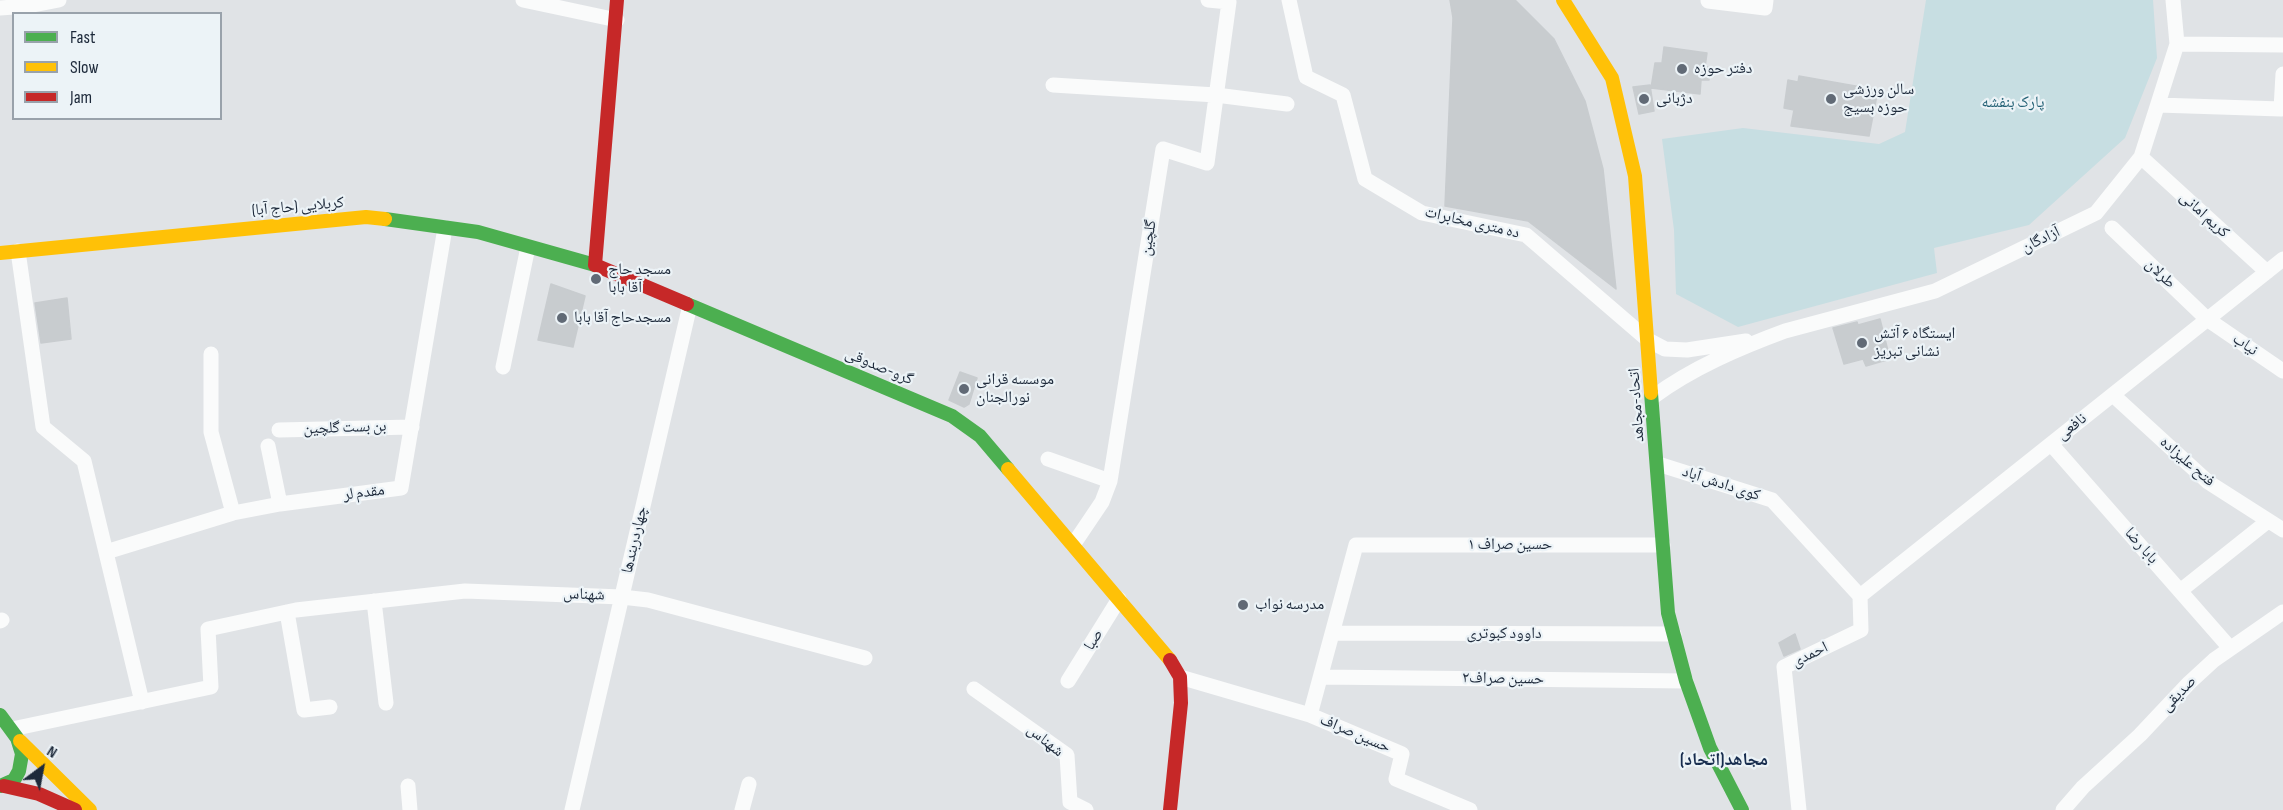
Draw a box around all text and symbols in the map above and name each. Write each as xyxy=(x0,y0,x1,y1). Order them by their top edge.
legend xyxy=(12,12,222,120)
text: Fast xyxy=(70,27,95,48)
text: Slow xyxy=(70,57,99,78)
place label: دفتر حوزه xyxy=(1694,59,1752,79)
marker: دفتر حوزه xyxy=(1675,62,1689,76)
place label: سالن ورزشی حوزه بسیج xyxy=(1843,80,1914,118)
text: Jam xyxy=(70,87,92,108)
place label: دژبانی xyxy=(1656,89,1693,109)
marker: دژبانی xyxy=(1637,92,1651,106)
marker: سالن ورزشی حوزه بسیج xyxy=(1824,92,1838,106)
park label: پارک بنفشه xyxy=(1982,93,2044,113)
street label: کریم امانی xyxy=(2175,188,2233,242)
street label: کربلایی (حاج آبا) xyxy=(251,193,345,221)
street label: ده متری مخابرات xyxy=(1423,203,1521,243)
street label: گلچین xyxy=(1137,219,1161,257)
street label: آزادگان xyxy=(2019,222,2063,258)
street label: طرلان xyxy=(2141,255,2179,293)
place label: مسجد حاج آقا بابا xyxy=(608,260,671,298)
marker: مسجد حاج آقا بابا xyxy=(589,272,603,286)
place label: مسجدحاج آقا بابا xyxy=(574,308,671,328)
marker: مسجدحاج آقا بابا xyxy=(555,311,569,325)
place label: ایستگاه ۶ آتش نشانی تبریز xyxy=(1874,324,1955,362)
street label: نیاب xyxy=(2229,330,2261,360)
marker: ایستگاه ۶ آتش نشانی تبریز xyxy=(1855,336,1869,350)
street label: گرو-صدوقی xyxy=(842,344,916,390)
street label: اتحاد-مجاهد xyxy=(1625,367,1649,443)
place label: موسسه قرانی نورالجنان xyxy=(976,370,1054,408)
marker: موسسه قرانی نورالجنان xyxy=(957,382,971,396)
street label: نافعی xyxy=(2053,409,2091,445)
street label: بن بست گلچین xyxy=(303,417,387,439)
street label: فتح علیزاده xyxy=(2155,433,2219,491)
street label: کوی دادش آباد xyxy=(1679,462,1763,506)
street label: مقدم لر xyxy=(342,481,386,505)
street label: چهاردربندها xyxy=(618,505,652,575)
street label: بابا رضا xyxy=(2120,524,2162,568)
street label: حسین صراف ۱ xyxy=(1468,535,1552,555)
street label: شهناس xyxy=(563,585,605,605)
place label: مدرسه نواب xyxy=(1255,595,1324,615)
marker: مدرسه نواب xyxy=(1236,598,1250,612)
street label: داوود کبوتری xyxy=(1466,624,1542,644)
street label: صبا xyxy=(1080,626,1108,654)
street label: احمدی xyxy=(1789,638,1831,672)
street label: حسین صراف۲ xyxy=(1462,669,1544,689)
street label: صدیقی xyxy=(2157,672,2201,716)
street label: حسین صراف xyxy=(1317,711,1393,757)
street label: شهناس xyxy=(1023,720,1067,762)
north arrow xyxy=(12,738,72,798)
text: N xyxy=(43,742,60,763)
district label: مجاهد(اتحاد) xyxy=(1680,749,1768,771)

